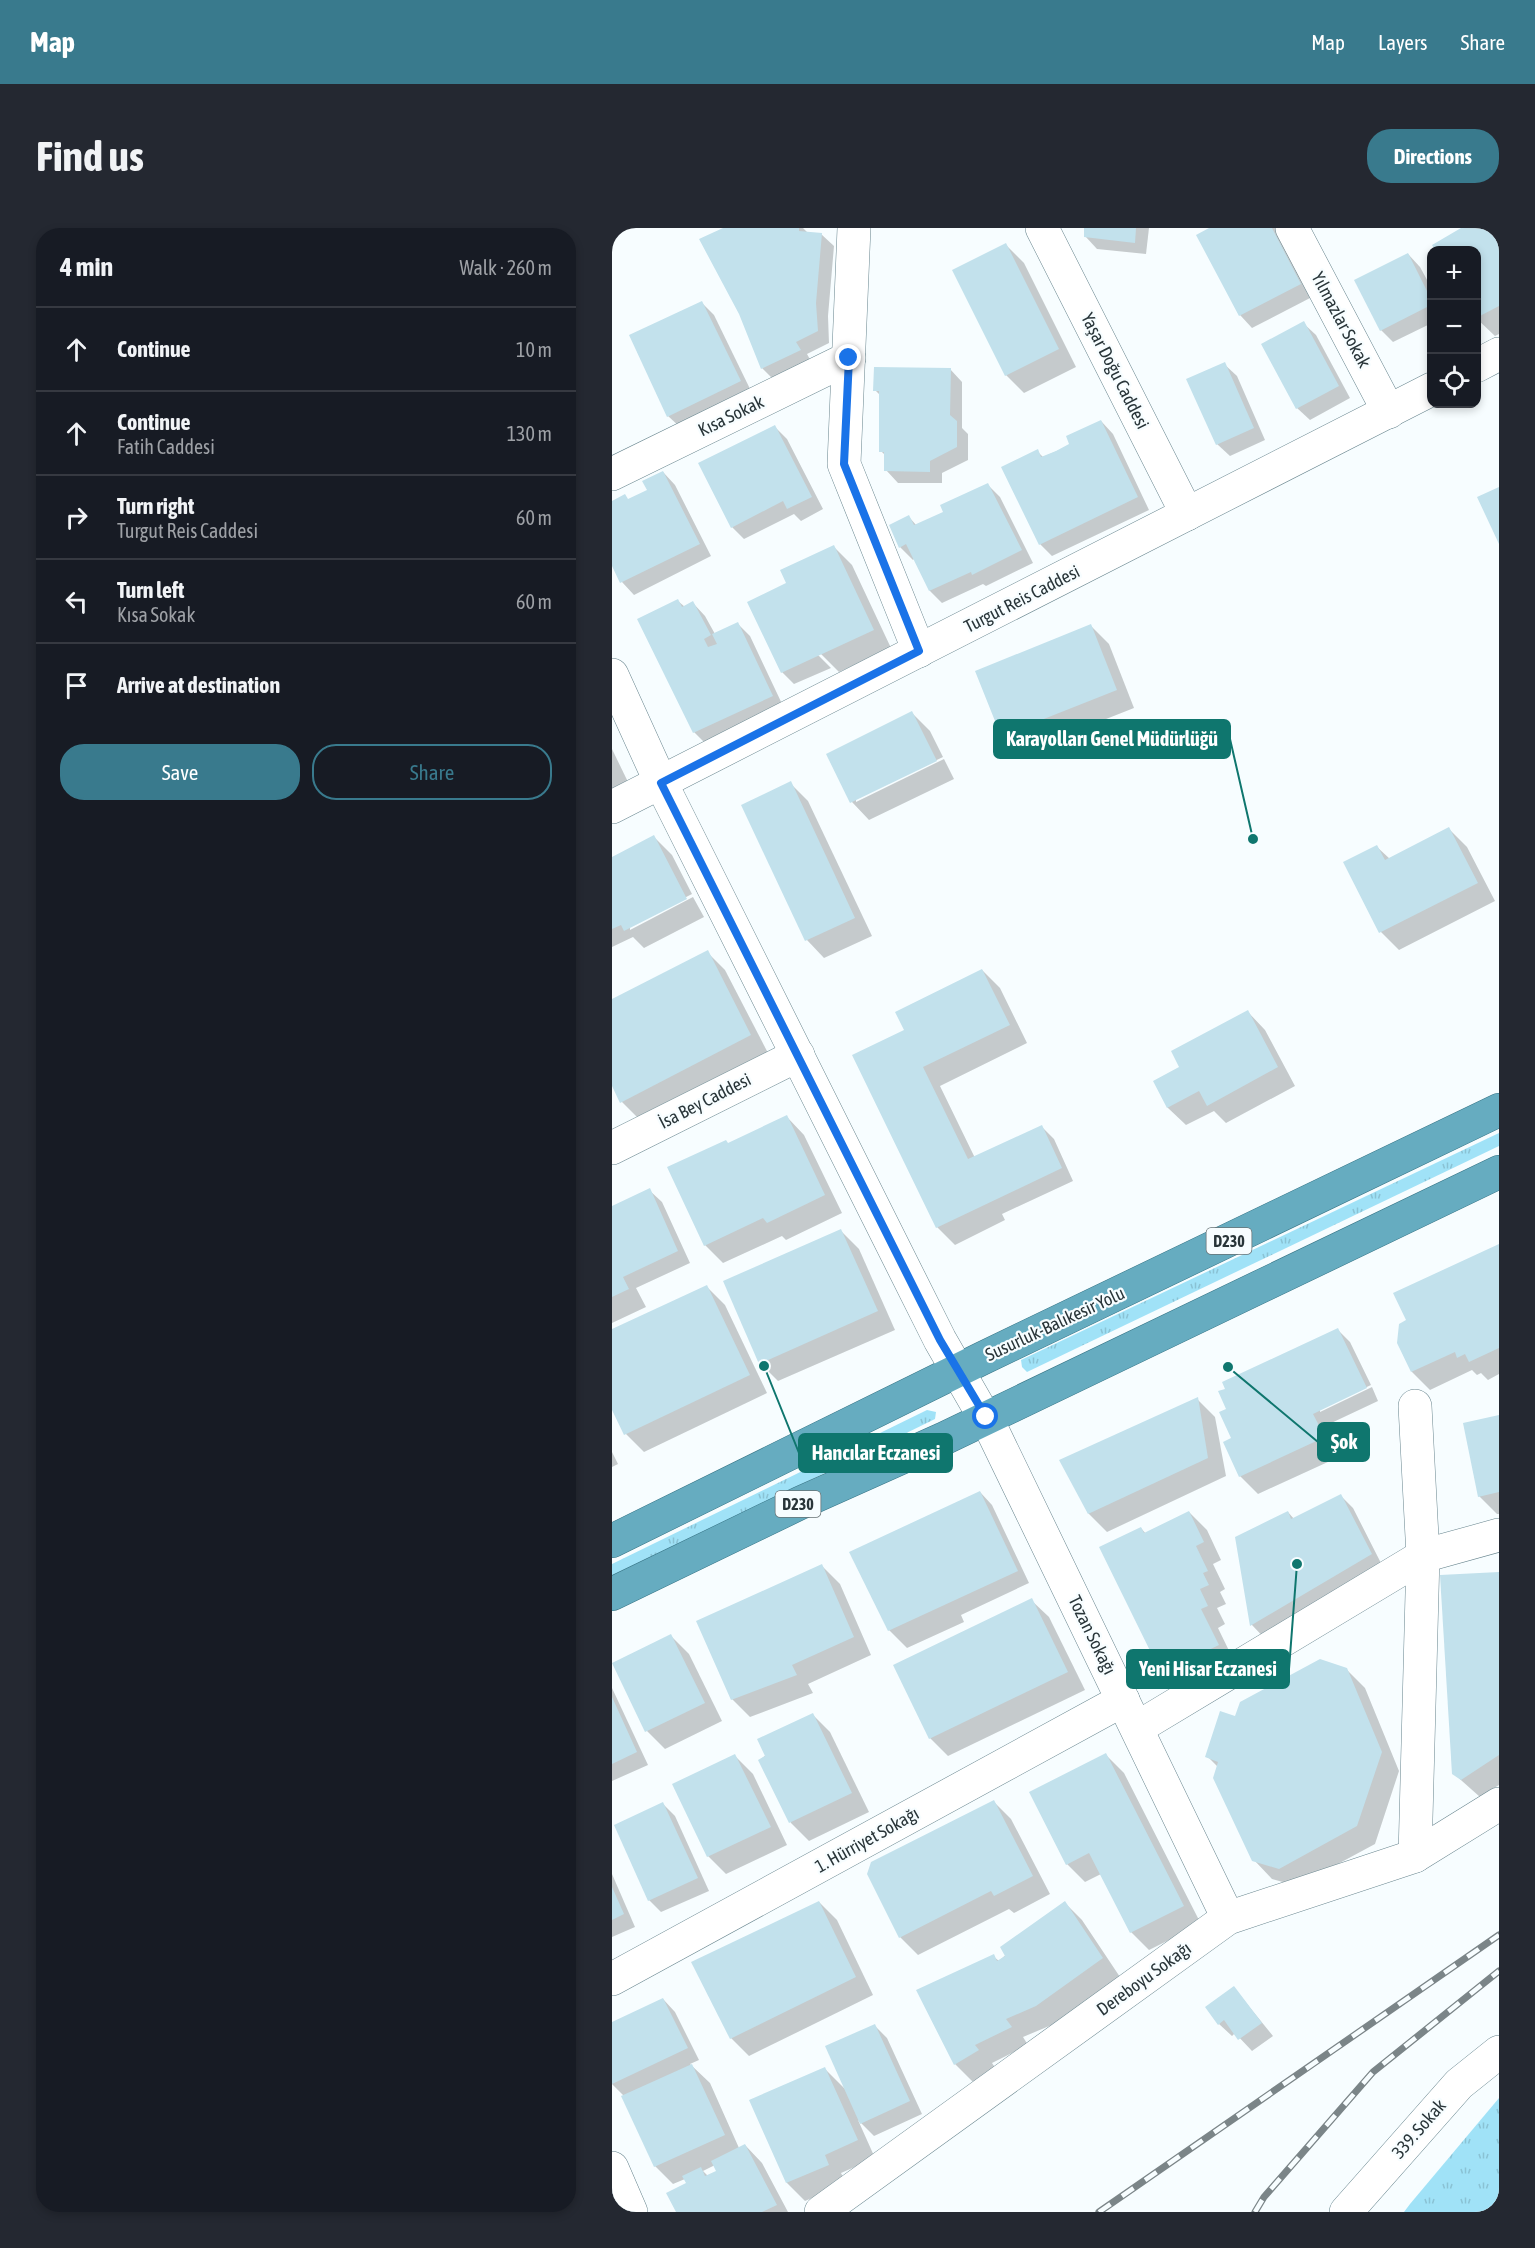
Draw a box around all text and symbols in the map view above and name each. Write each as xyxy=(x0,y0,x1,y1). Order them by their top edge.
text: Map xyxy=(30,26,75,58)
text: Map xyxy=(1311,30,1345,54)
text: Layers xyxy=(1378,30,1428,54)
text: Share xyxy=(1461,30,1505,54)
button: Directions xyxy=(1367,129,1499,183)
text: Find us xyxy=(36,132,144,180)
map controls xyxy=(1427,246,1481,408)
button: + xyxy=(1427,246,1481,300)
text: 4 min xyxy=(60,252,113,282)
text: Walk · 260 m xyxy=(460,256,552,279)
street label: Yılmazlar Sokak xyxy=(1307,268,1375,371)
button: − xyxy=(1427,300,1481,354)
street label: Yaşar Doğu Caddesi xyxy=(1077,309,1154,432)
icon: ahead xyxy=(60,333,93,366)
text: Continue xyxy=(117,336,191,362)
text: 10 m xyxy=(516,338,552,361)
route end xyxy=(835,344,861,370)
button: locate xyxy=(1427,354,1481,408)
street label: Kısa Sokak xyxy=(695,391,767,440)
text: Continue xyxy=(117,409,191,435)
icon: ahead xyxy=(60,417,93,450)
text: 130 m xyxy=(507,422,552,445)
text: Fatih Caddesi xyxy=(117,435,215,458)
text: Turn right xyxy=(117,493,194,519)
icon: right xyxy=(60,501,93,534)
text: 60 m xyxy=(516,506,552,529)
text: Turgut Reis Caddesi xyxy=(117,519,258,542)
street label: Turgut Reis Caddesi xyxy=(960,560,1083,637)
text: Turn left xyxy=(117,577,184,603)
icon: left xyxy=(60,585,93,618)
text: 60 m xyxy=(516,590,552,613)
text: Kısa Sokak xyxy=(117,603,195,626)
icon: arrive xyxy=(60,669,93,702)
text: Arrive at destination xyxy=(117,672,280,698)
callout: Karayolları Genel Müdürlüğü xyxy=(994,720,1230,758)
text: Karayolları Genel Müdürlüğü xyxy=(1006,727,1218,750)
button: Save xyxy=(60,744,300,800)
button: Share xyxy=(312,744,552,800)
street label: İsa Bey Caddesi xyxy=(655,1068,754,1133)
road number: D230 xyxy=(1206,1228,1252,1254)
street label: Susurluk-Balıkesir Yolu xyxy=(982,1282,1128,1365)
route start xyxy=(972,1403,998,1429)
callout: Şok xyxy=(1318,1423,1369,1461)
text: Şok xyxy=(1331,1430,1357,1453)
callout: Hancılar Eczanesi xyxy=(799,1434,952,1472)
text: Hancılar Eczanesi xyxy=(812,1441,940,1464)
road number: D230 xyxy=(776,1491,820,1517)
street label: Tozan Sokağı xyxy=(1064,1592,1121,1678)
callout: Yeni Hisar Eczanesi xyxy=(1127,1650,1289,1688)
text: Yeni Hisar Eczanesi xyxy=(1138,1657,1277,1680)
street label: 1. Hürriyet Sokağı xyxy=(811,1802,922,1877)
street label: Dereboyu Sokağı xyxy=(1093,1937,1195,2020)
street label: 339. Sokak xyxy=(1387,2095,1450,2162)

